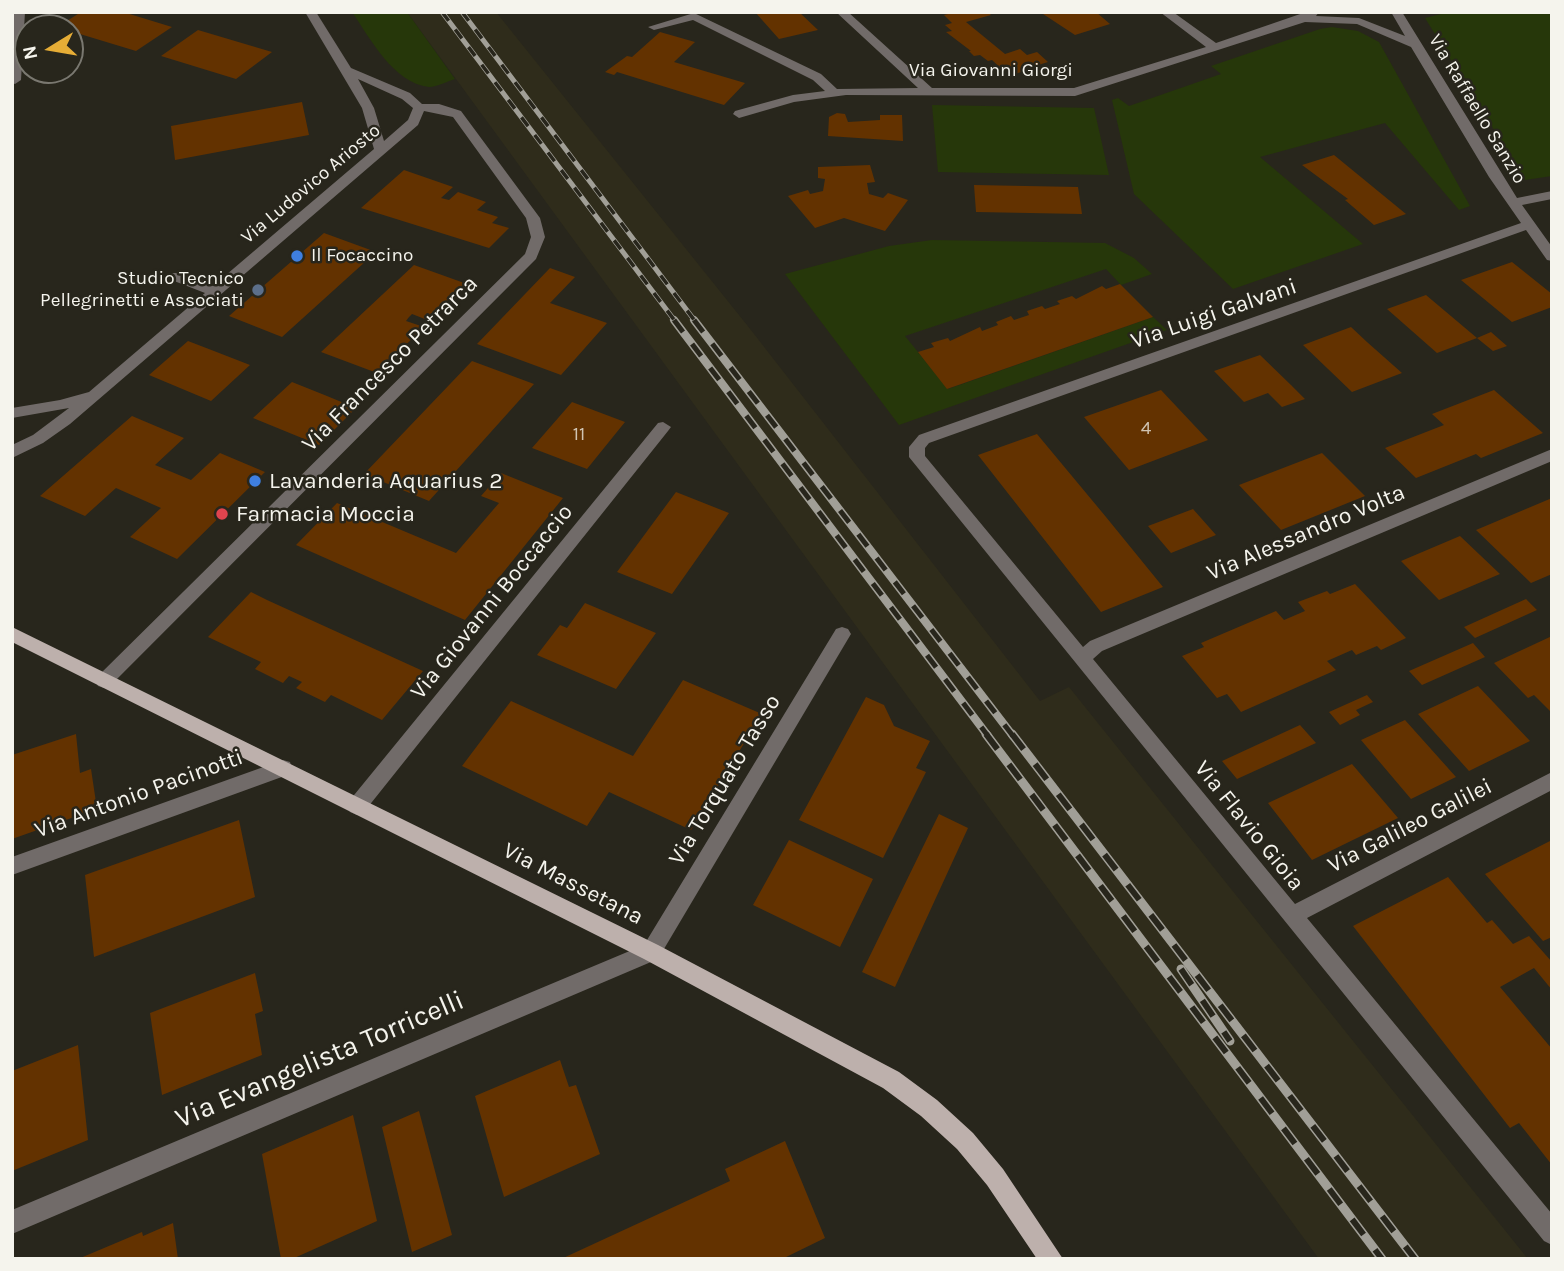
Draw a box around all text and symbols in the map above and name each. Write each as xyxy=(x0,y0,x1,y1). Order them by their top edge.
north arrow xyxy=(14,14,84,84)
street label: Via Raffaello Sanzio xyxy=(1423,30,1531,188)
text: N xyxy=(18,44,42,61)
street label: Via Giovanni Giorgi xyxy=(909,60,1073,82)
street label: Via Ludovico Ariosto xyxy=(237,119,385,249)
place label: Il Focaccino xyxy=(311,245,413,267)
marker: Il Focaccino xyxy=(289,248,305,264)
place label: Studio Tecnico Pellegrinetti e Associati xyxy=(40,268,244,312)
street label: Via Francesco Petrarca xyxy=(296,270,484,458)
street label: Via Luigi Galvani xyxy=(1127,273,1301,355)
marker: Studio Tecnico Pellegrinetti e Associati xyxy=(250,282,266,298)
house number: 4 xyxy=(1141,418,1151,440)
house number: 11 xyxy=(573,424,585,446)
place label: Lavanderia Aquarius 2 xyxy=(269,467,502,495)
marker: Lavanderia Aquarius 2 xyxy=(247,473,263,489)
street label: Via Alessandro Volta xyxy=(1203,479,1409,587)
street label: Via Giovanni Boccaccio xyxy=(405,499,579,705)
place label: Farmacia Moccia xyxy=(236,500,415,528)
marker: Farmacia Moccia xyxy=(214,506,230,522)
street label: Via Torquato Tasso xyxy=(663,690,787,870)
street label: Via Antonio Pacinotti xyxy=(31,743,247,845)
street label: Via Flavio Gioia xyxy=(1188,755,1310,897)
street label: Via Galileo Galilei xyxy=(1323,773,1497,879)
street label: Via Massetana xyxy=(498,837,648,931)
street label: Via Evangelista Torricelli xyxy=(171,984,469,1136)

